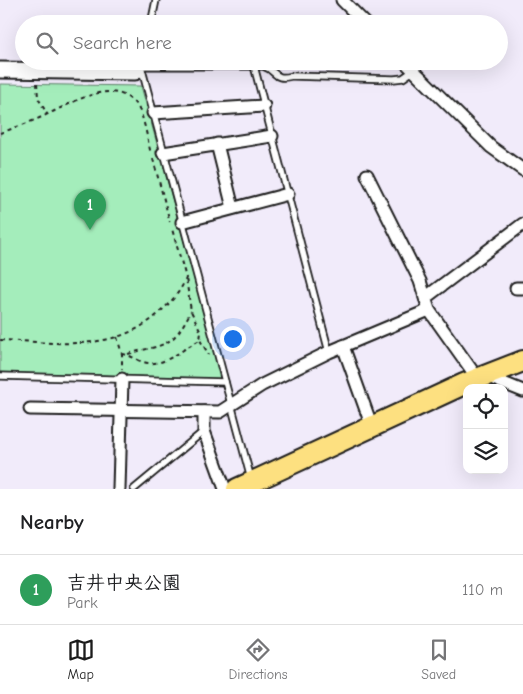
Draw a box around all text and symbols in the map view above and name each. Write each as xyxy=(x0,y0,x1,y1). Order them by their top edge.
search box xyxy=(15,15,508,70)
icon: search xyxy=(33,29,61,57)
text: Search here xyxy=(73,32,172,54)
pin: 1 xyxy=(74,189,106,230)
your location xyxy=(220,326,246,352)
map controls xyxy=(463,384,508,474)
button: locate xyxy=(463,384,508,429)
button: layers xyxy=(463,429,508,474)
text: Nearby xyxy=(20,510,84,534)
text: 吉井中央公園 xyxy=(67,572,181,594)
text: 1 xyxy=(33,581,39,599)
text: 110 m xyxy=(462,581,503,599)
text: Park xyxy=(67,594,98,612)
tab: Map xyxy=(67,636,95,683)
tab: Directions xyxy=(228,636,288,683)
tab: Saved xyxy=(421,636,456,683)

